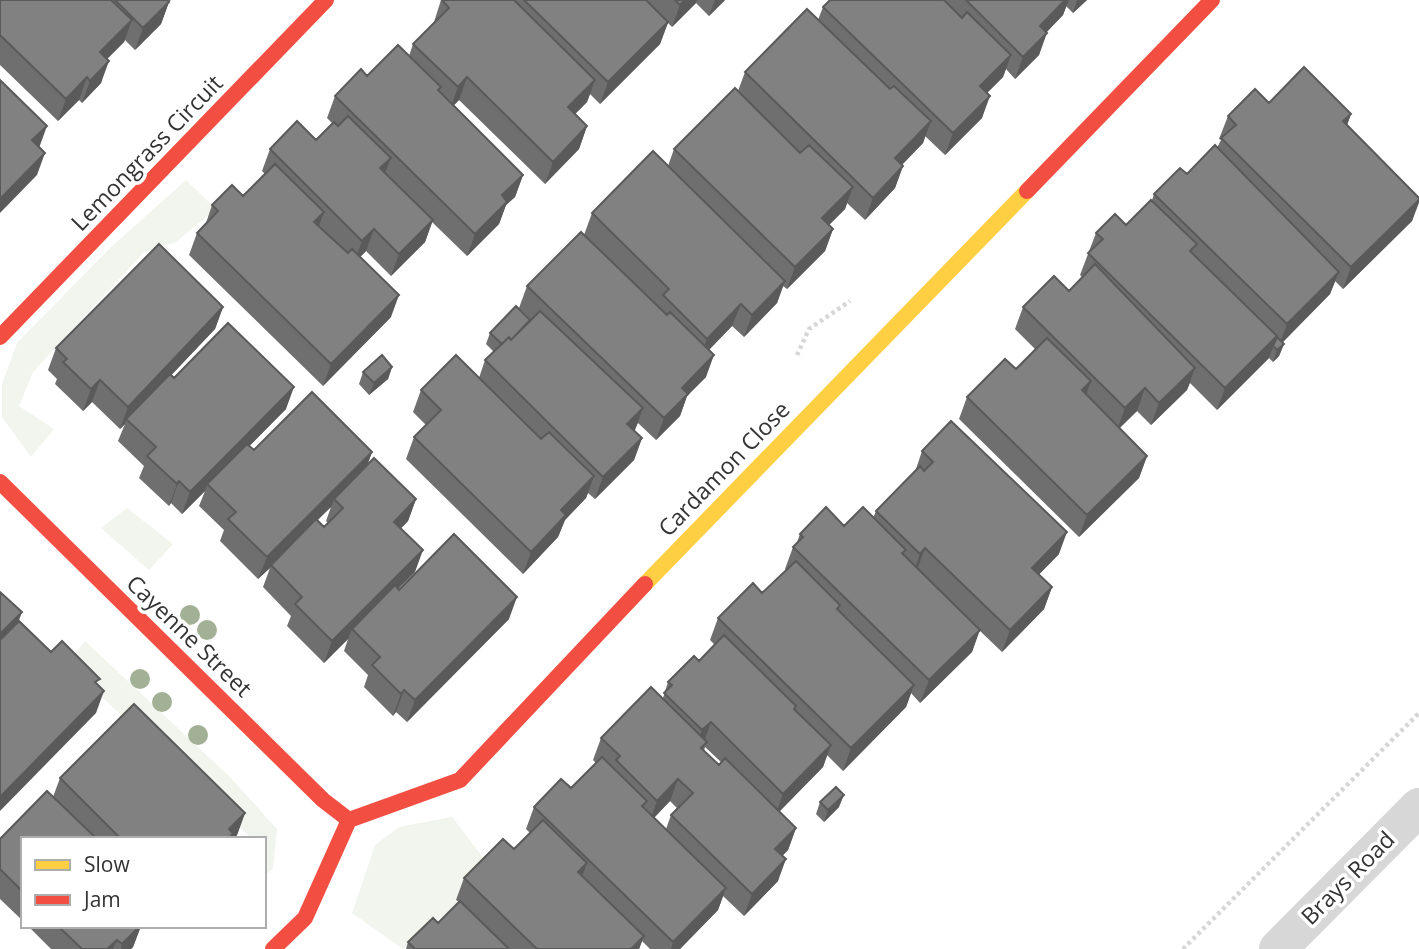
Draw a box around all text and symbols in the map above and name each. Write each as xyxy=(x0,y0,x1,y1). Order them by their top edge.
street label: Lemongrass Circuit xyxy=(63,67,229,237)
street label: Cardamon Close xyxy=(650,394,796,543)
street label: Cayenne Street xyxy=(120,567,259,703)
street label: Brays Road xyxy=(1293,823,1401,931)
legend xyxy=(21,837,266,928)
text: Slow xyxy=(84,850,130,878)
text: Jam xyxy=(82,885,121,913)

